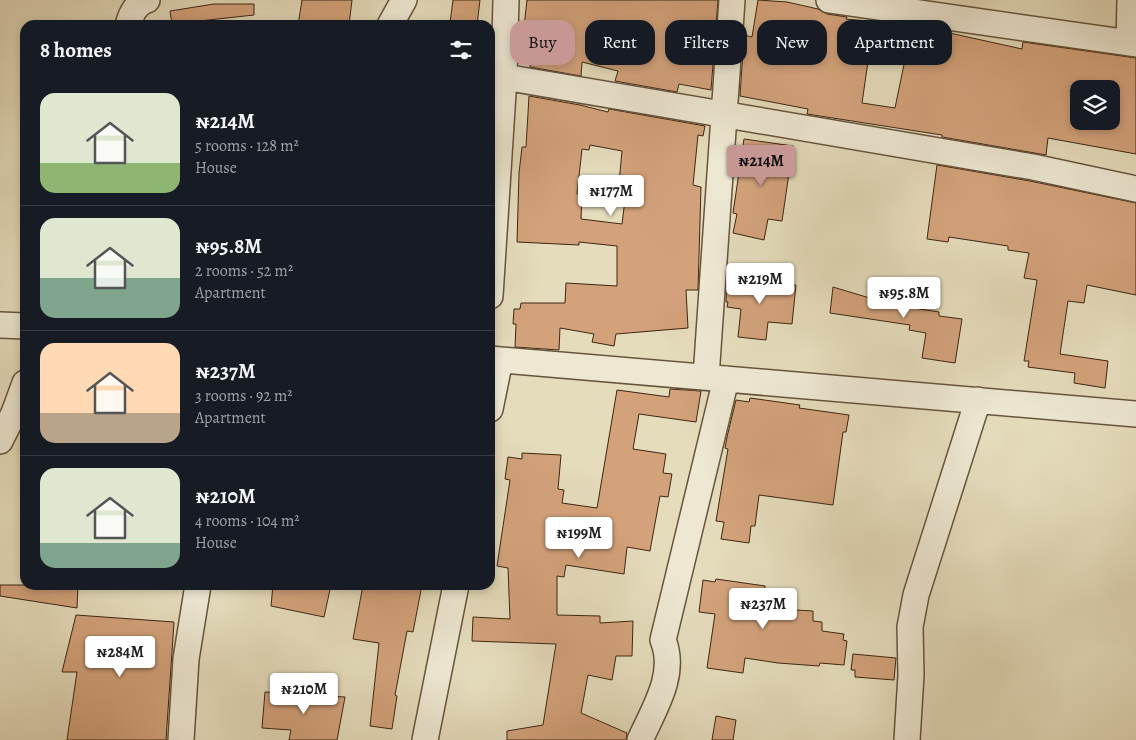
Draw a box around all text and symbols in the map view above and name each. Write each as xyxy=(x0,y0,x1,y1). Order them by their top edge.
chip: Buy xyxy=(510,20,575,65)
chip: Rent xyxy=(585,20,655,65)
chip: Filters xyxy=(665,20,747,65)
chip: New xyxy=(757,20,827,65)
chip: Apartment xyxy=(837,20,952,65)
text: 8 homes xyxy=(40,36,112,64)
icon: filters xyxy=(447,36,475,64)
map controls xyxy=(1070,80,1120,130)
button: layers xyxy=(1070,80,1120,130)
text: ₦214M xyxy=(195,107,255,135)
icon: home xyxy=(80,113,140,173)
text: 5 rooms · 128 m² xyxy=(195,135,299,157)
pin: ₦214M xyxy=(726,144,796,187)
text: ₦214M xyxy=(738,150,784,172)
text: House xyxy=(195,157,237,179)
pin: ₦177M xyxy=(576,174,646,217)
text: ₦177M xyxy=(589,180,633,202)
text: ₦95.8M xyxy=(195,232,262,260)
icon: home xyxy=(80,238,140,298)
text: 2 rooms · 52 m² xyxy=(195,260,293,282)
pin: ₦219M xyxy=(725,262,795,305)
text: ₦219M xyxy=(737,268,783,290)
pin: ₦95.8M xyxy=(863,276,945,319)
text: Apartment xyxy=(195,282,266,304)
text: ₦95.8M xyxy=(878,282,930,304)
text: ₦237M xyxy=(195,357,256,385)
icon: home xyxy=(80,363,140,423)
text: 3 rooms · 92 m² xyxy=(195,385,293,407)
text: Apartment xyxy=(195,407,266,429)
text: ₦210M xyxy=(195,482,256,510)
icon: home xyxy=(80,488,140,548)
text: 4 rooms · 104 m² xyxy=(195,510,300,532)
pin: ₦199M xyxy=(544,516,614,559)
text: ₦199M xyxy=(556,522,602,544)
text: House xyxy=(195,532,237,554)
pin: ₦237M xyxy=(728,588,798,630)
text: ₦237M xyxy=(740,593,786,615)
pin: ₦284M xyxy=(85,636,155,678)
text: ₦284M xyxy=(96,641,144,663)
pin: ₦210M xyxy=(269,672,339,715)
text: ₦210M xyxy=(281,678,327,700)

